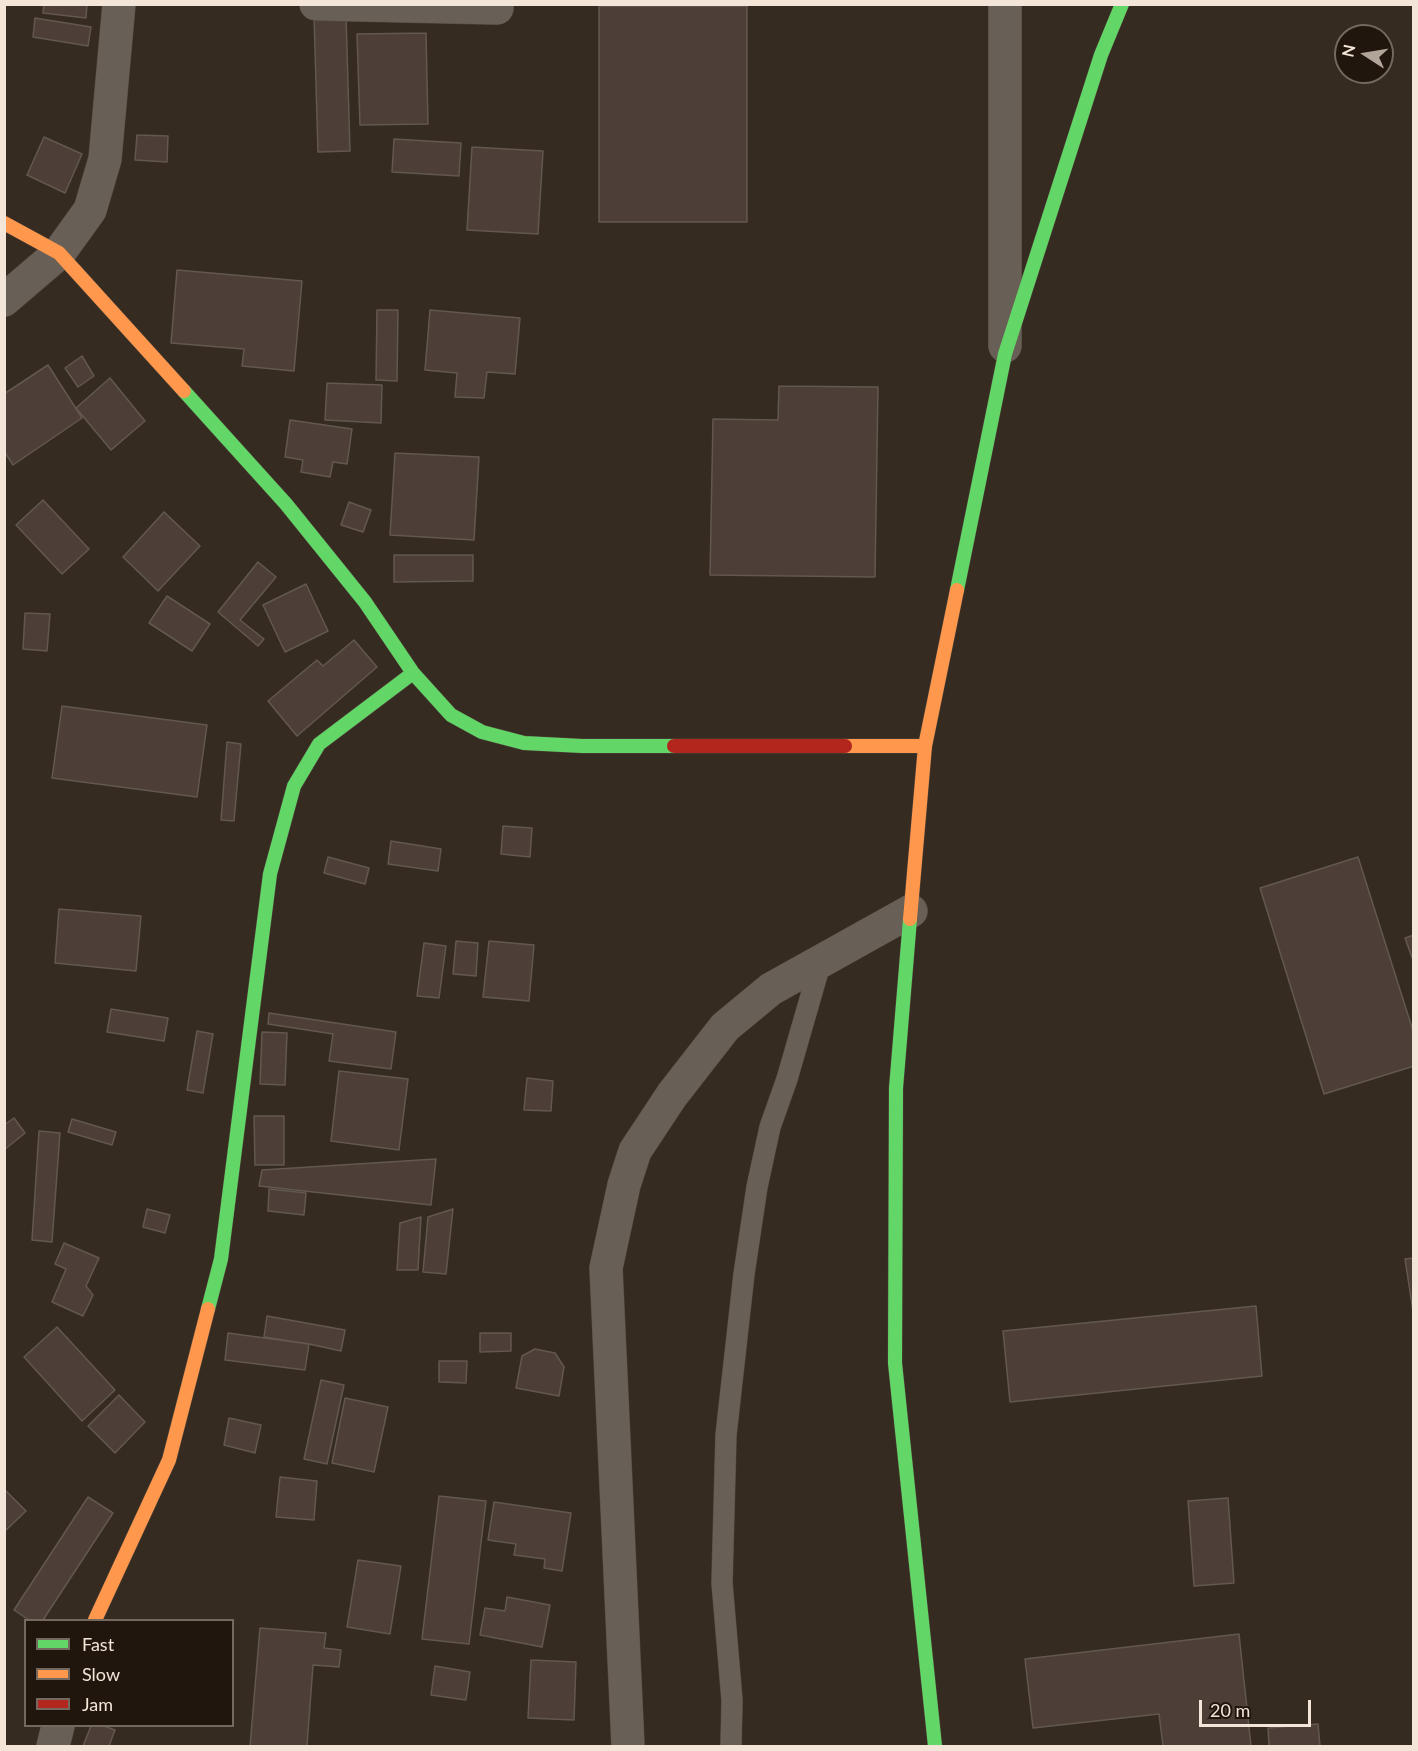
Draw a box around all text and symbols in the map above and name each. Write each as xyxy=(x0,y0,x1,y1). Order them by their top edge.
north arrow xyxy=(1334,24,1394,84)
text: N xyxy=(1337,43,1358,59)
legend xyxy=(24,1619,234,1727)
text: Fast xyxy=(82,1633,114,1655)
text: Slow xyxy=(82,1663,120,1685)
scale bar xyxy=(1202,1688,1314,1726)
text: Jam xyxy=(82,1693,113,1715)
text: 20 m xyxy=(1210,1699,1250,1721)

